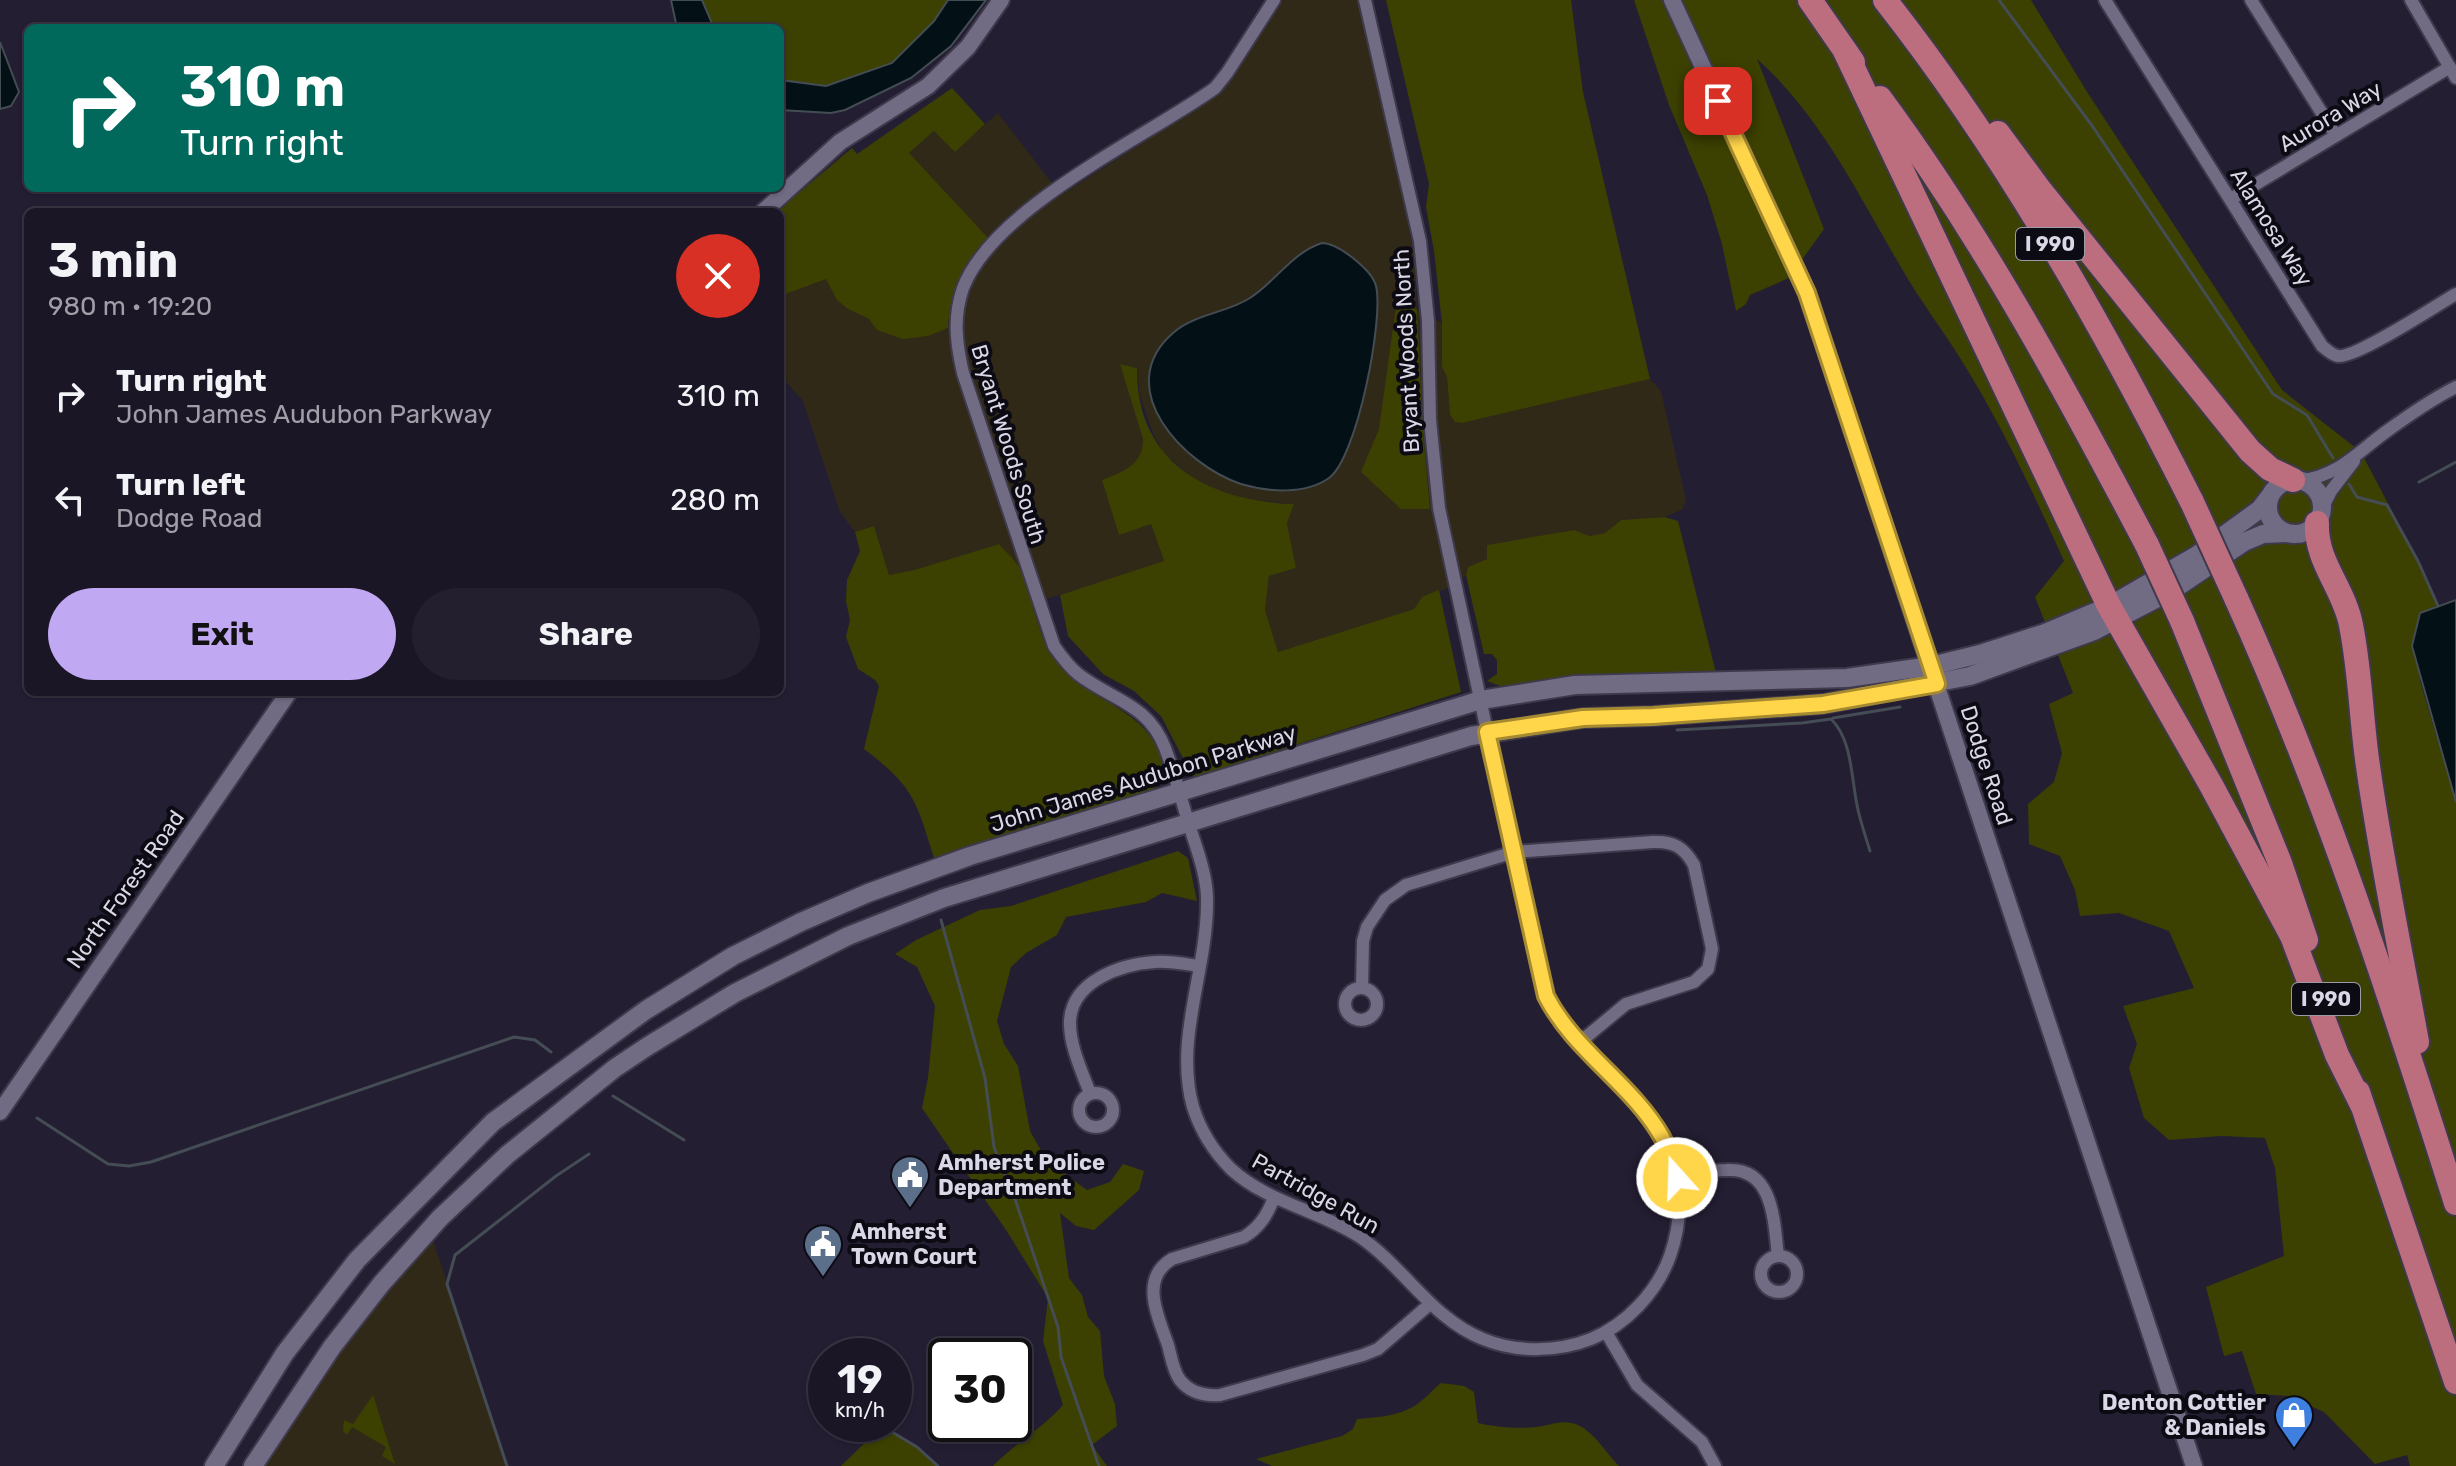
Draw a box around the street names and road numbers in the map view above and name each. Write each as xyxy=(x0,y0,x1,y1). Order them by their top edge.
street label: Aurora Way xyxy=(2274,75,2387,158)
street label: Alamosa Way xyxy=(2225,163,2319,291)
road number: I 990 xyxy=(2016,228,2084,260)
street label: Bryant Woods North xyxy=(1388,248,1425,454)
street label: Bryant Woods South xyxy=(965,341,1052,547)
street label: Dodge Road xyxy=(1955,702,2019,828)
street label: John James Audubon Parkway xyxy=(987,719,1299,838)
street label: North Forest Road xyxy=(61,805,190,973)
road number: I 990 xyxy=(2292,983,2360,1015)
street label: Partridge Run xyxy=(1247,1147,1384,1240)

